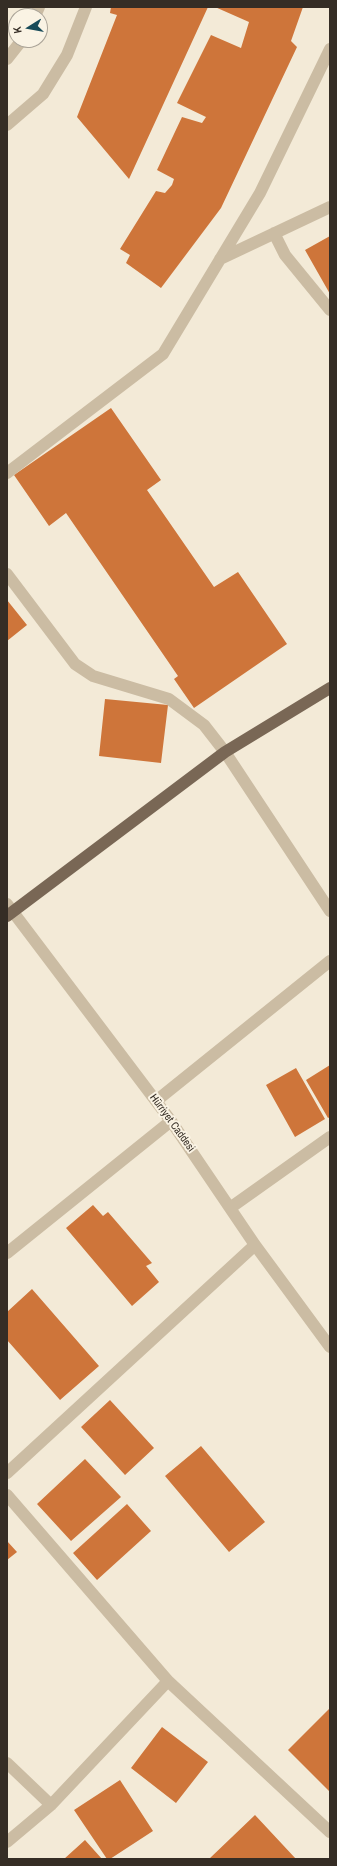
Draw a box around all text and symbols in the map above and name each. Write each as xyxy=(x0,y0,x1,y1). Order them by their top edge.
north arrow xyxy=(8,8,48,48)
text: K xyxy=(10,26,25,35)
street label: Hürriyet Caddesi xyxy=(147,1092,197,1154)

